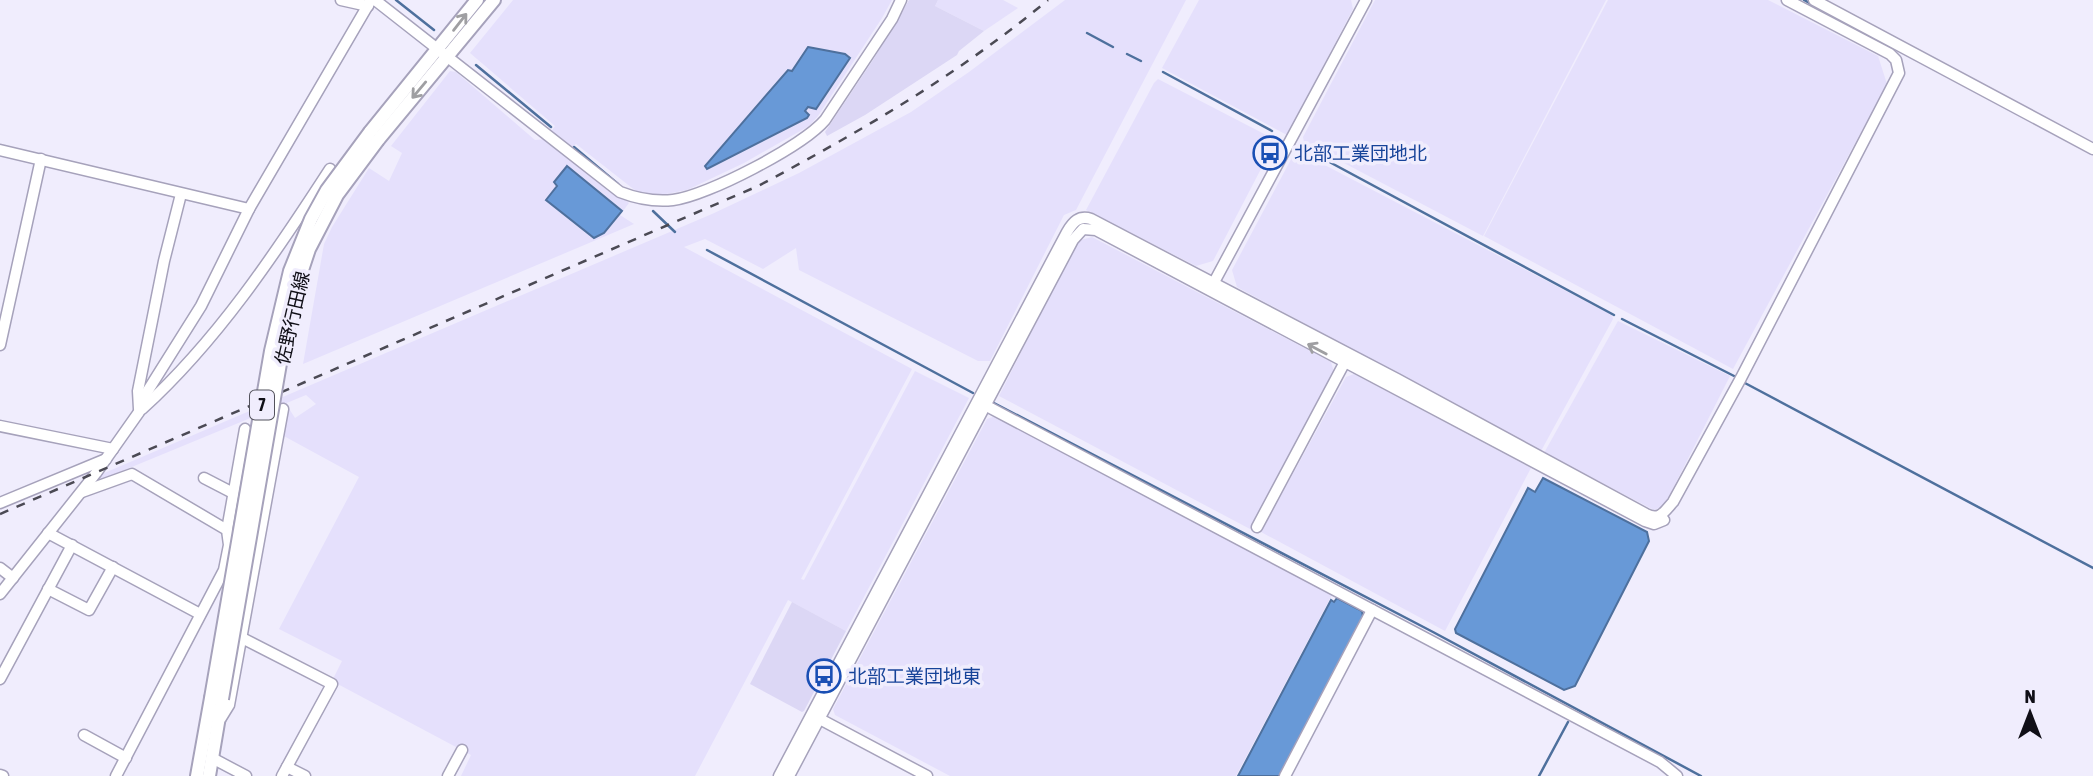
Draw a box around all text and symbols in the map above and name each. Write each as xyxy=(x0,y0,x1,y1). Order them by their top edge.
one-way arrow xyxy=(452,13,467,32)
one-way arrow xyxy=(411,81,427,99)
bus stop icon: 北部工業団地北 xyxy=(1251,134,1289,172)
place label: 北部工業団地北 xyxy=(1294,142,1427,164)
street label: 佐野行田線 xyxy=(271,269,313,367)
one-way arrow xyxy=(1308,341,1328,355)
road number: 7 xyxy=(250,390,274,419)
bus stop icon: 北部工業団地東 xyxy=(805,657,843,695)
place label: 北部工業団地東 xyxy=(848,665,981,687)
north arrow xyxy=(1995,678,2065,748)
text: N xyxy=(2024,685,2036,707)

